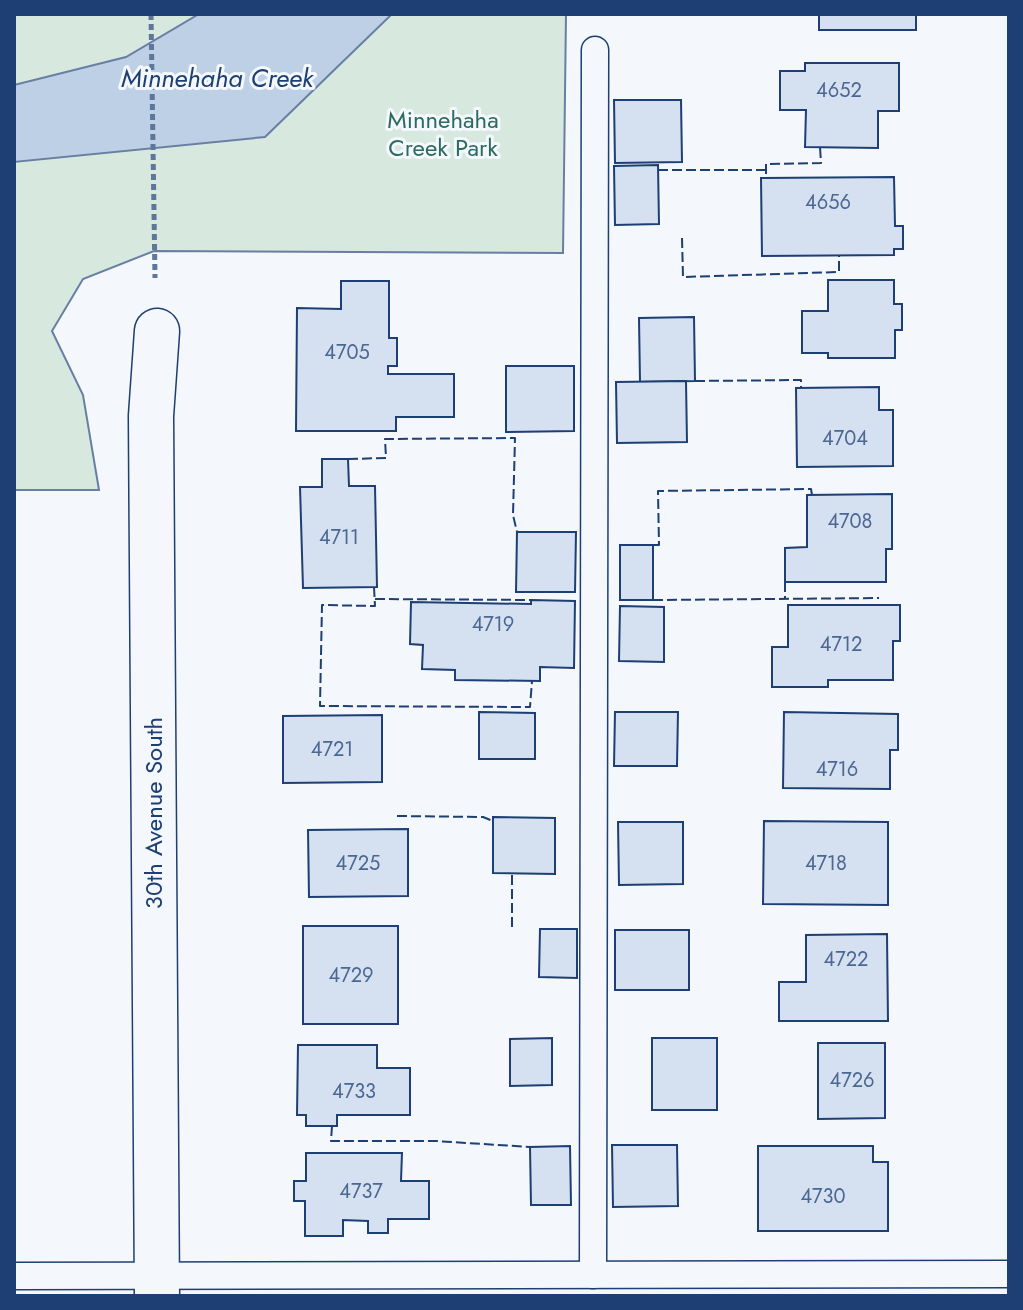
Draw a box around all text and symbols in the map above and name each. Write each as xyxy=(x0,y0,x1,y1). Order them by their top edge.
water label: Minnehaha Creek xyxy=(121,59,315,97)
house number: 4652 xyxy=(816,76,862,105)
park label: Minnehaha Creek Park xyxy=(387,102,499,165)
house number: 4656 xyxy=(805,188,851,217)
house number: 4705 xyxy=(324,338,370,367)
house number: 4704 xyxy=(822,424,868,453)
house number: 4708 xyxy=(827,507,873,536)
house number: 4711 xyxy=(319,523,359,552)
house number: 4719 xyxy=(472,610,514,639)
house number: 4712 xyxy=(820,630,862,659)
street label: 30th Avenue South xyxy=(136,717,171,909)
house number: 4721 xyxy=(311,735,353,764)
house number: 4716 xyxy=(816,755,858,784)
house number: 4725 xyxy=(336,849,380,878)
house number: 4718 xyxy=(805,849,847,878)
house number: 4722 xyxy=(824,945,868,974)
house number: 4729 xyxy=(328,961,374,990)
house number: 4726 xyxy=(829,1066,875,1095)
house number: 4733 xyxy=(332,1077,376,1106)
house number: 4737 xyxy=(339,1177,383,1206)
house number: 4730 xyxy=(800,1182,846,1211)

